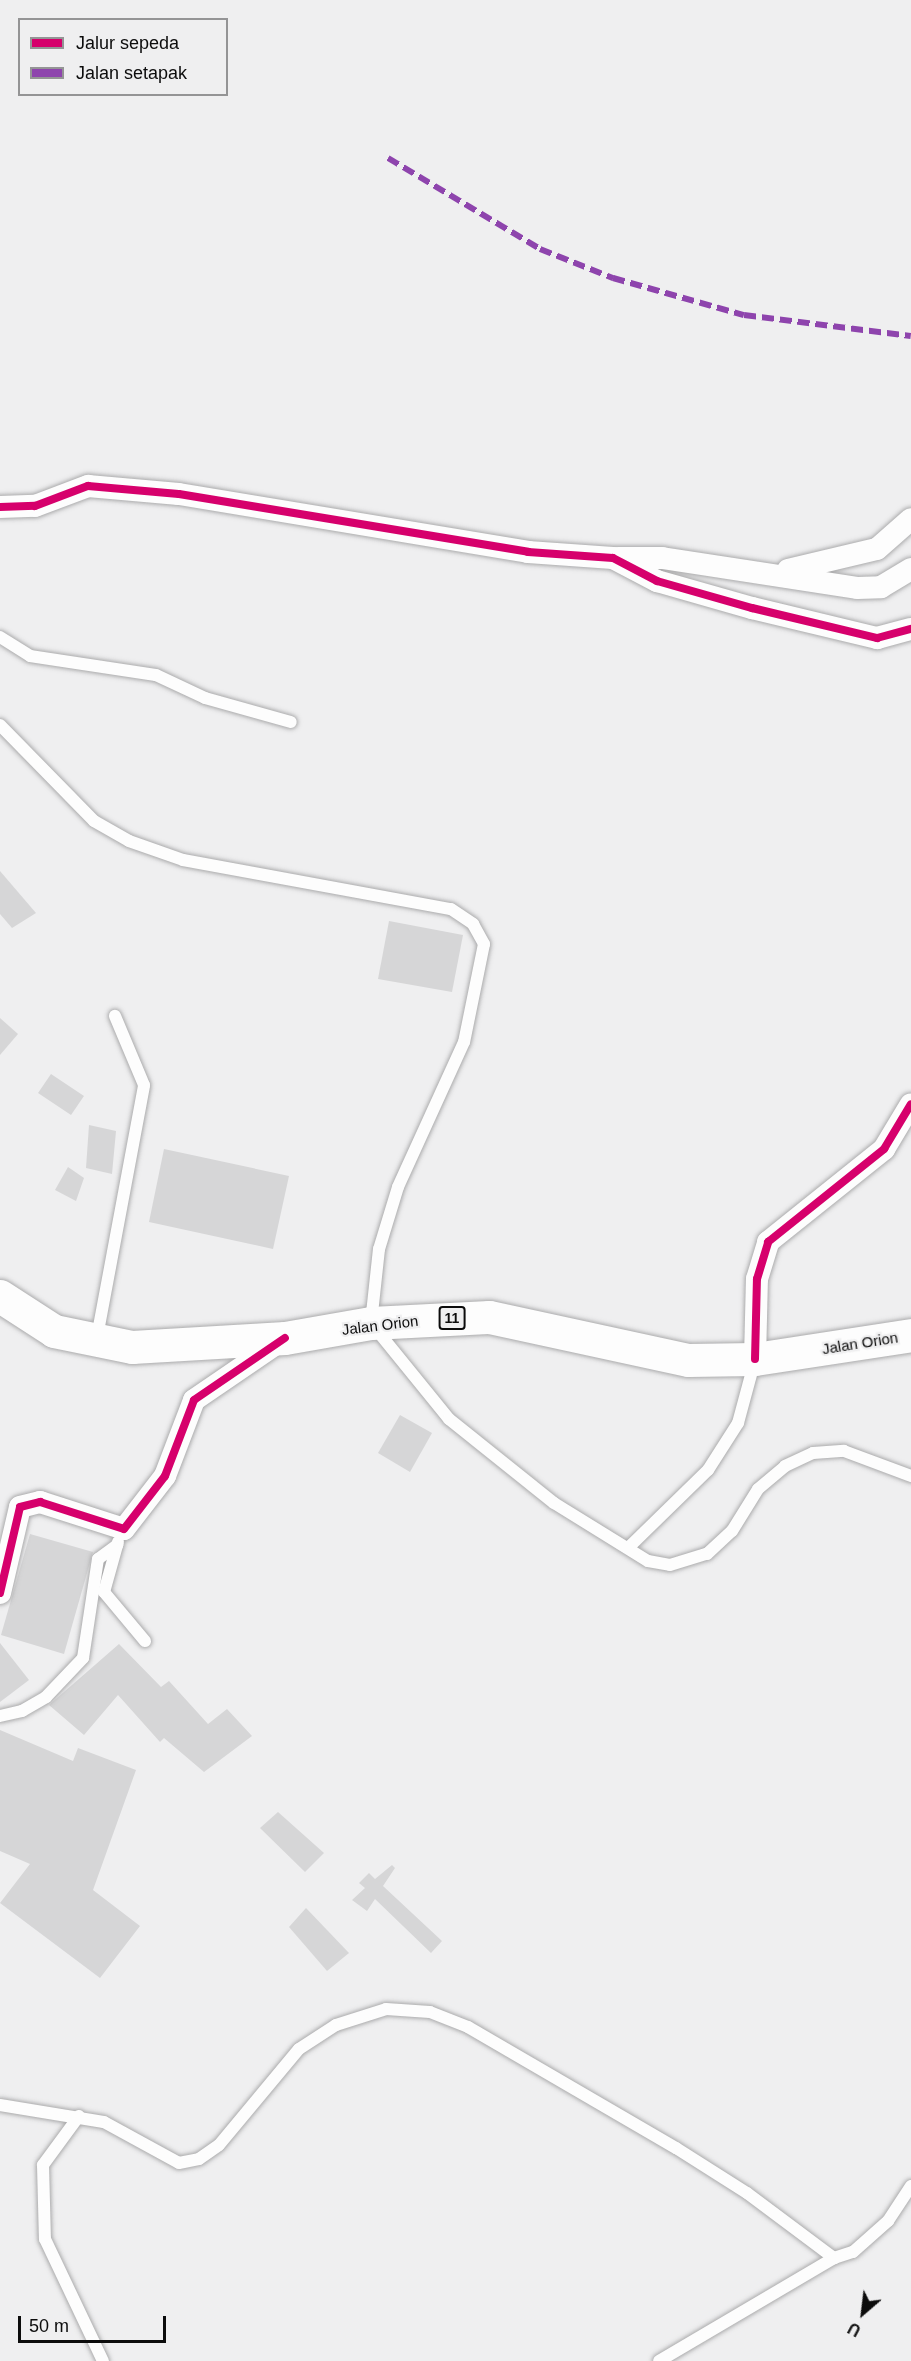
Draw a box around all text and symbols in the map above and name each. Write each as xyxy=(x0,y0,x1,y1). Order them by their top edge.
legend xyxy=(18,18,228,96)
text: Jalur sepeda xyxy=(76,33,179,53)
text: Jalan setapak xyxy=(76,63,187,83)
road number: 11 xyxy=(438,1307,466,1329)
street label: Jalan Orion xyxy=(341,1311,419,1339)
street label: Jalan Orion xyxy=(821,1328,899,1358)
north arrow xyxy=(833,2283,893,2343)
scale bar xyxy=(21,2304,170,2342)
text: 50 m xyxy=(29,2316,69,2336)
text: U xyxy=(845,2319,863,2340)

